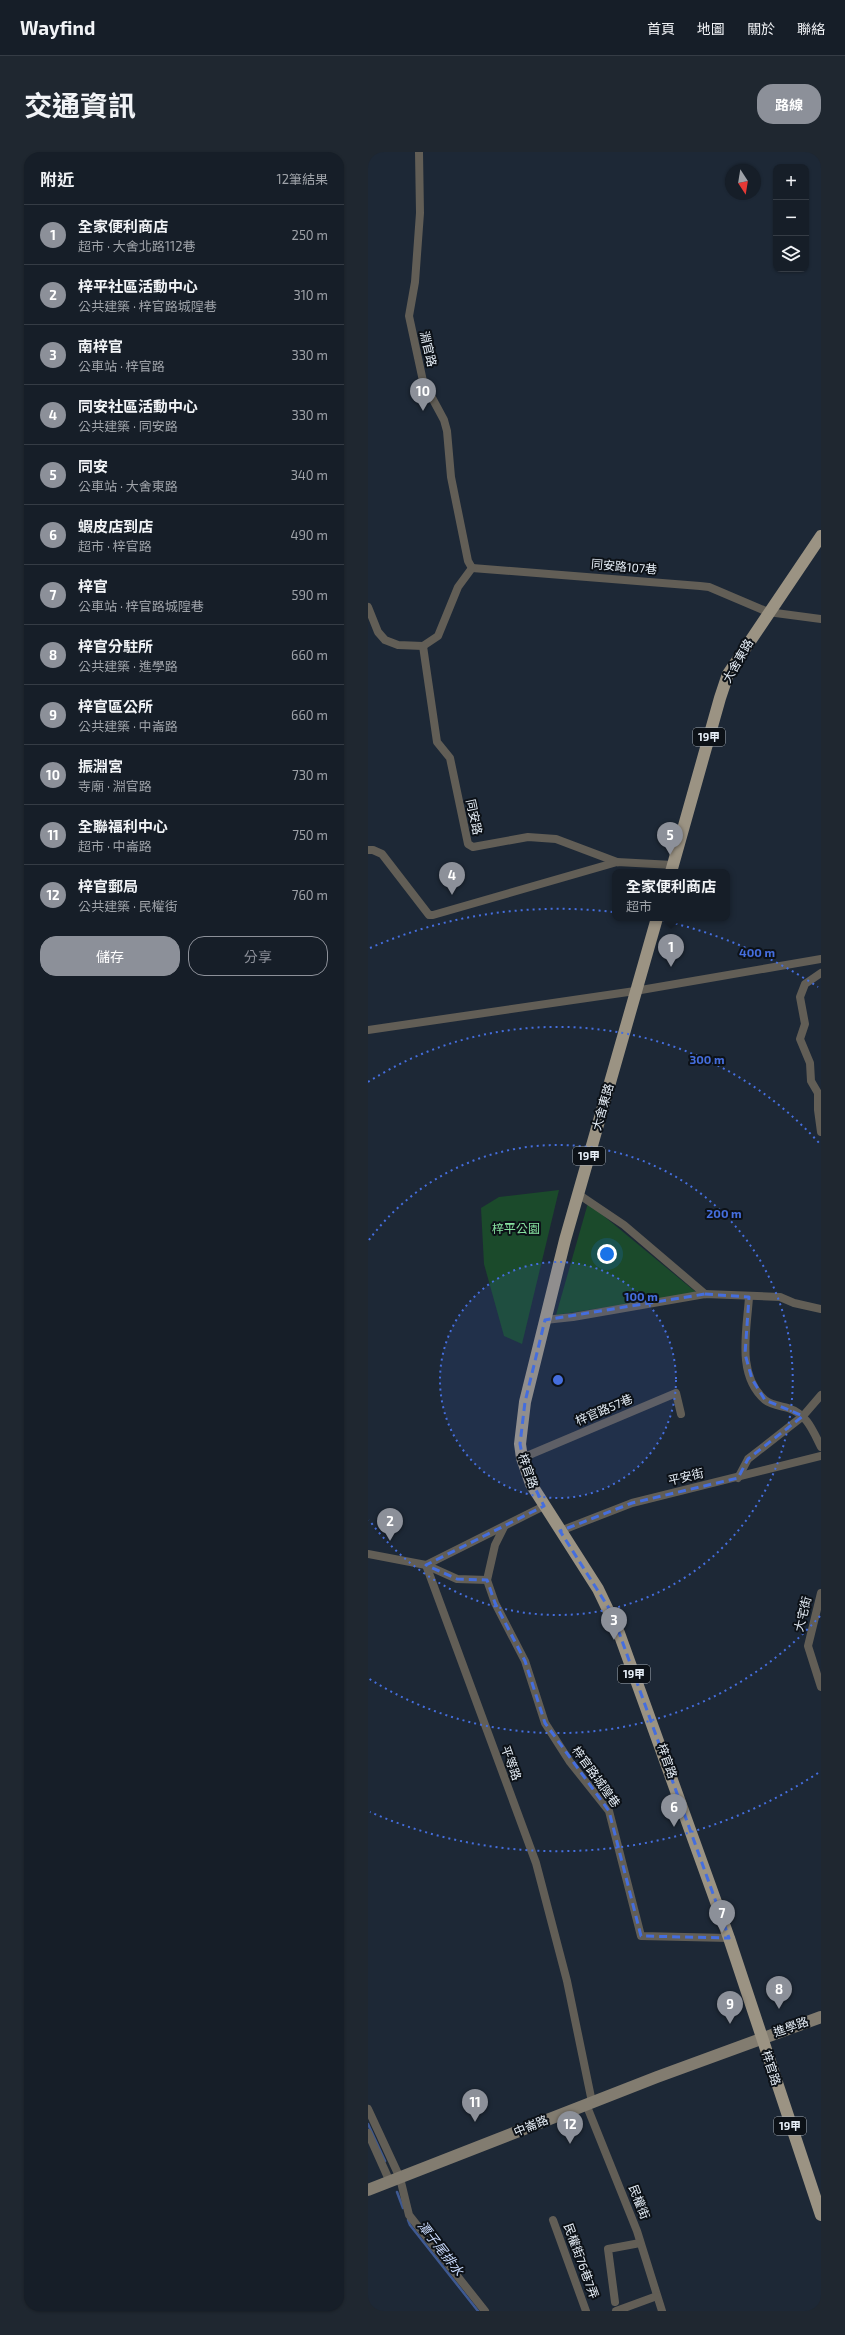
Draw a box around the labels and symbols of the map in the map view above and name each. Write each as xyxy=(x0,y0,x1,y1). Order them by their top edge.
north arrow xyxy=(725,164,761,200)
street label: 淵官路 xyxy=(418,330,440,368)
pin: 10 xyxy=(410,378,436,411)
street label: 同安路107巷 xyxy=(591,556,658,576)
street label: 大舍東路 xyxy=(719,636,755,685)
road number: 19甲 xyxy=(693,728,725,746)
street label: 同安路 xyxy=(464,798,486,836)
pin: 5 xyxy=(657,822,683,855)
pin: 4 xyxy=(439,862,465,895)
pin: 1 xyxy=(658,934,684,967)
text: 400 m xyxy=(739,945,775,959)
text: 300 m xyxy=(689,1052,725,1066)
street label: 大舍東路 xyxy=(589,1082,615,1132)
road number: 19甲 xyxy=(573,1147,605,1165)
text: 200 m xyxy=(706,1206,742,1220)
park label: 梓平公園 xyxy=(492,1221,540,1235)
your location xyxy=(597,1244,617,1264)
text: 100 m xyxy=(624,1289,658,1303)
centre of rings xyxy=(551,1373,565,1387)
street label: 梓官路57巷 xyxy=(573,1391,634,1427)
street label: 梓官路 xyxy=(516,1451,541,1490)
street label: 平安街 xyxy=(667,1465,705,1487)
pin: 2 xyxy=(377,1508,403,1541)
street label: 大宅街 xyxy=(791,1595,813,1633)
pin: 3 xyxy=(601,1607,627,1640)
road number: 19甲 xyxy=(618,1665,650,1683)
street label: 梓官路 xyxy=(655,1741,680,1780)
street label: 平等路 xyxy=(499,1743,525,1782)
street label: 梓官路城隍巷 xyxy=(570,1743,624,1810)
pin: 6 xyxy=(661,1794,687,1827)
pin: 7 xyxy=(709,1900,735,1933)
pin: 8 xyxy=(766,1976,792,2009)
pin: 9 xyxy=(717,1991,743,2024)
street label: 進學路 xyxy=(771,2014,810,2039)
street label: 梓官路 xyxy=(760,2048,784,2087)
pin: 11 xyxy=(462,2089,488,2122)
pin: 12 xyxy=(557,2111,583,2144)
street label: 中崙路 xyxy=(511,2112,550,2138)
road number: 19甲 xyxy=(774,2117,806,2135)
street label: 民權街 xyxy=(627,2182,653,2221)
water label: 潭子尾排水 xyxy=(415,2217,468,2279)
street label: 民權街76巷7弄 xyxy=(562,2221,602,2300)

